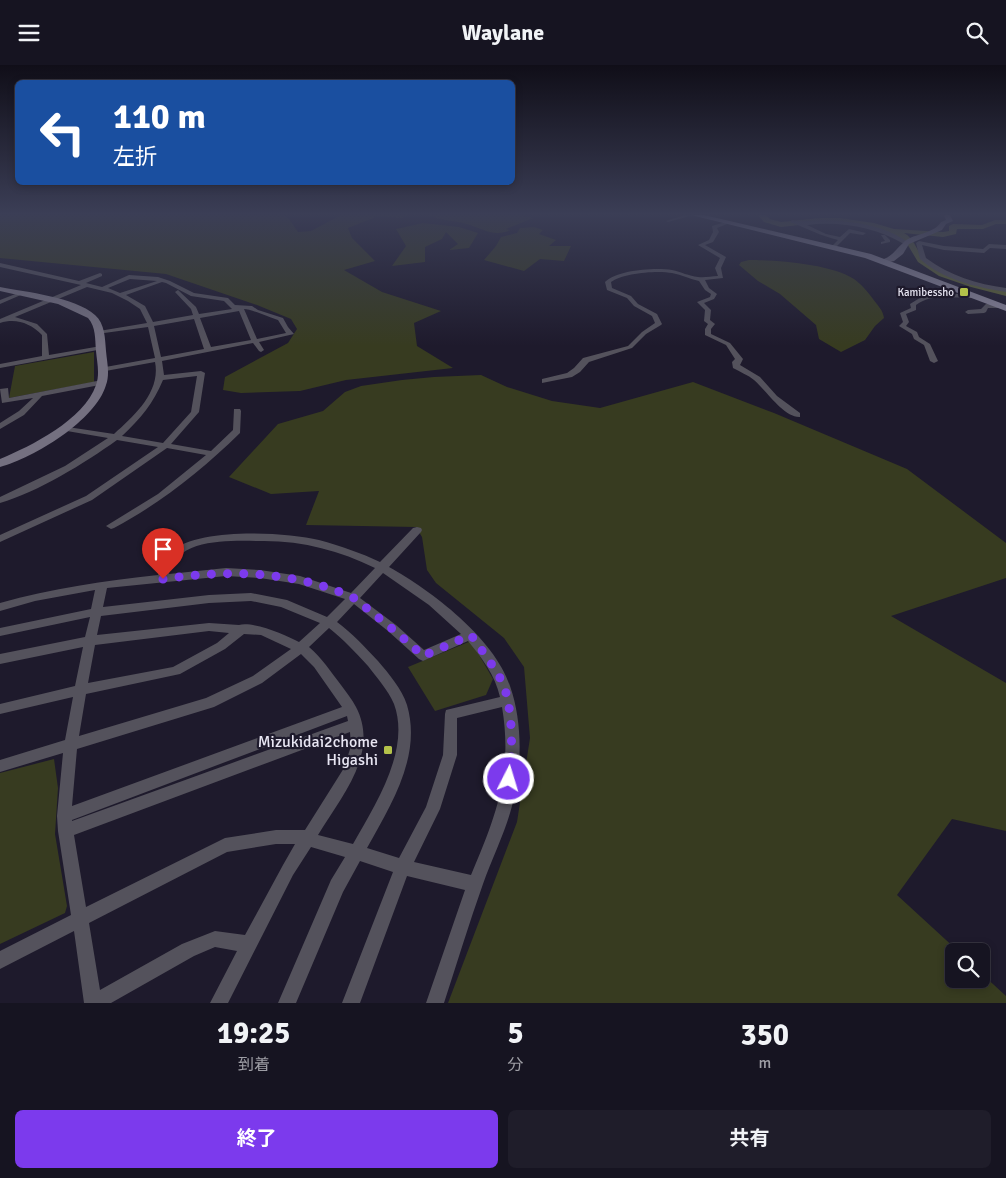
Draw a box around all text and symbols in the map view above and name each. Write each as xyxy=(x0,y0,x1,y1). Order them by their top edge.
icon: menu xyxy=(15,19,43,47)
text: Waylane xyxy=(462,19,544,46)
icon: search xyxy=(963,19,991,47)
text: 110 m xyxy=(113,95,206,138)
icon: left xyxy=(30,100,95,165)
text: 左折 xyxy=(113,143,157,170)
place label: Kamibessho xyxy=(897,286,954,299)
marker: Kamibessho xyxy=(958,286,970,298)
pin xyxy=(142,528,184,579)
icon: arrive xyxy=(149,535,177,563)
place label: Mizukidai2chome Higashi xyxy=(258,732,378,770)
marker: Mizukidai2chome Higashi xyxy=(382,744,394,756)
position arrow xyxy=(482,752,534,804)
map controls xyxy=(945,943,990,988)
button: search xyxy=(945,943,990,988)
text: 19:25 xyxy=(217,1015,291,1052)
text: 5 xyxy=(507,1015,524,1052)
text: 350 xyxy=(740,1017,789,1054)
text: m xyxy=(758,1053,771,1073)
text: 到着 xyxy=(238,1055,270,1075)
text: 分 xyxy=(507,1055,524,1075)
button: 終了 xyxy=(15,1110,498,1168)
button: 共有 xyxy=(508,1110,991,1168)

